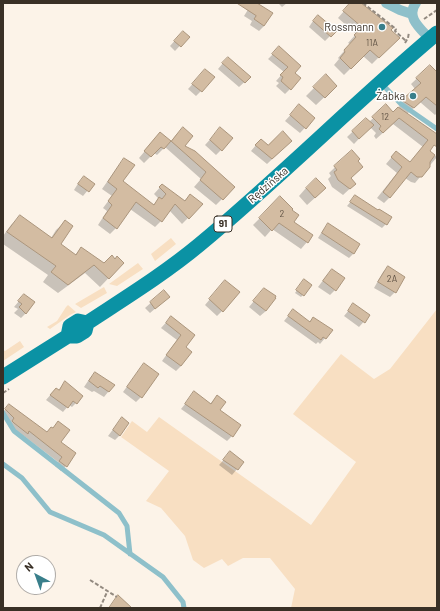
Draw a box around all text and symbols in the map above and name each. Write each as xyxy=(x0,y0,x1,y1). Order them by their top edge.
place label: Rossmann xyxy=(324,20,374,34)
marker: Rossmann xyxy=(377,22,387,32)
house number: 11A xyxy=(366,38,378,48)
place label: Żabka xyxy=(376,89,405,103)
marker: Żabka xyxy=(408,91,418,101)
house number: 12 xyxy=(381,112,389,122)
street label: Rędzińska xyxy=(245,164,291,206)
house number: 2 xyxy=(280,209,284,219)
road number: 91 xyxy=(214,216,232,232)
house number: 2A xyxy=(387,274,397,284)
north arrow xyxy=(16,555,56,595)
text: N xyxy=(21,559,35,574)

